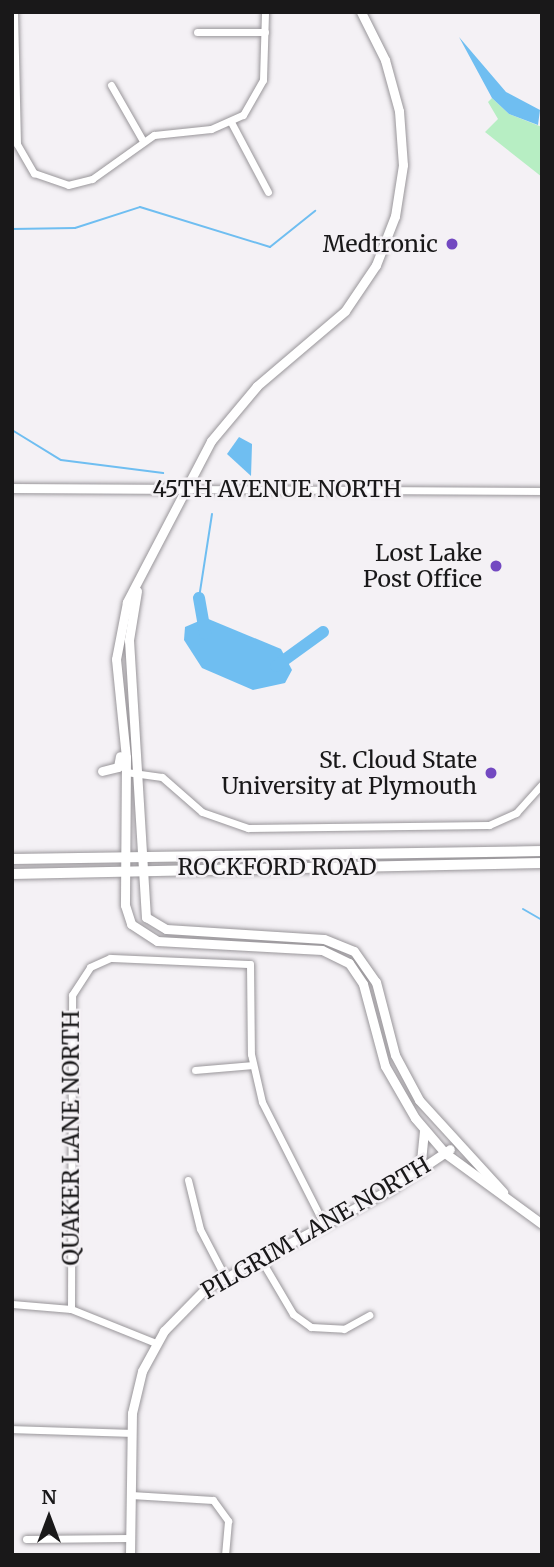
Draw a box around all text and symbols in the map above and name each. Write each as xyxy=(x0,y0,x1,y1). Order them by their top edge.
place label: Medtronic xyxy=(323,230,438,258)
marker: Medtronic xyxy=(444,236,460,252)
street label: 45TH AVENUE NORTH xyxy=(153,475,401,503)
place label: Lost Lake Post Office xyxy=(363,539,482,593)
marker: Lost Lake Post Office xyxy=(488,558,504,574)
place label: St. Cloud State University at Plymouth xyxy=(221,746,477,800)
marker: St. Cloud State University at Plymouth xyxy=(483,765,499,781)
street label: ROCKFORD ROAD xyxy=(177,853,377,881)
street label: QUAKER LANE NORTH xyxy=(57,1010,85,1266)
street label: PILGRIM LANE NORTH xyxy=(197,1151,435,1305)
north arrow xyxy=(14,1483,84,1553)
text: N xyxy=(41,1485,57,1509)

